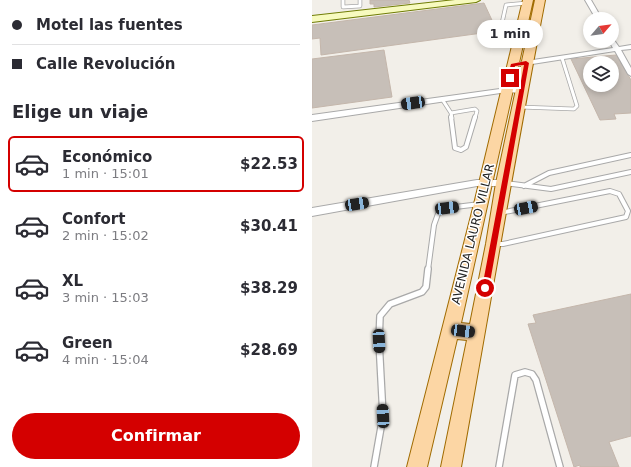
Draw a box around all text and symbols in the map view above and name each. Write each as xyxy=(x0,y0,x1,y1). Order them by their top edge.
north arrow xyxy=(583,12,619,48)
map controls xyxy=(583,12,619,92)
text: Motel las fuentes xyxy=(36,16,183,34)
callout: 1 min xyxy=(477,20,543,48)
text: 1 min xyxy=(490,26,530,41)
text: Calle Revolución xyxy=(36,55,175,73)
button: layers xyxy=(583,56,619,92)
route end xyxy=(501,69,519,87)
car xyxy=(400,95,426,111)
text: Elige un viaje xyxy=(12,101,148,122)
icon: car xyxy=(14,146,50,182)
text: Económico xyxy=(62,148,152,166)
text: $22.53 xyxy=(240,155,298,173)
street label: AVENIDA LAURO VILLAR xyxy=(449,162,497,306)
text: 1 min · 15:01 xyxy=(62,166,149,181)
car xyxy=(344,196,370,212)
car xyxy=(513,200,539,216)
car xyxy=(434,201,460,215)
icon: car xyxy=(14,208,50,244)
text: Confort xyxy=(62,210,125,228)
text: $30.41 xyxy=(240,217,298,235)
text: 2 min · 15:02 xyxy=(62,228,149,243)
icon: car xyxy=(14,270,50,306)
text: XL xyxy=(62,272,83,290)
text: $38.29 xyxy=(240,279,298,297)
route start xyxy=(476,279,494,297)
text: 3 min · 15:03 xyxy=(62,290,149,305)
car xyxy=(450,324,476,338)
car xyxy=(372,329,386,353)
icon: car xyxy=(14,332,50,368)
text: Green xyxy=(62,334,113,352)
text: $28.69 xyxy=(240,341,298,359)
text: 4 min · 15:04 xyxy=(62,352,149,367)
car xyxy=(376,404,390,428)
button: Confirmar xyxy=(12,413,300,459)

